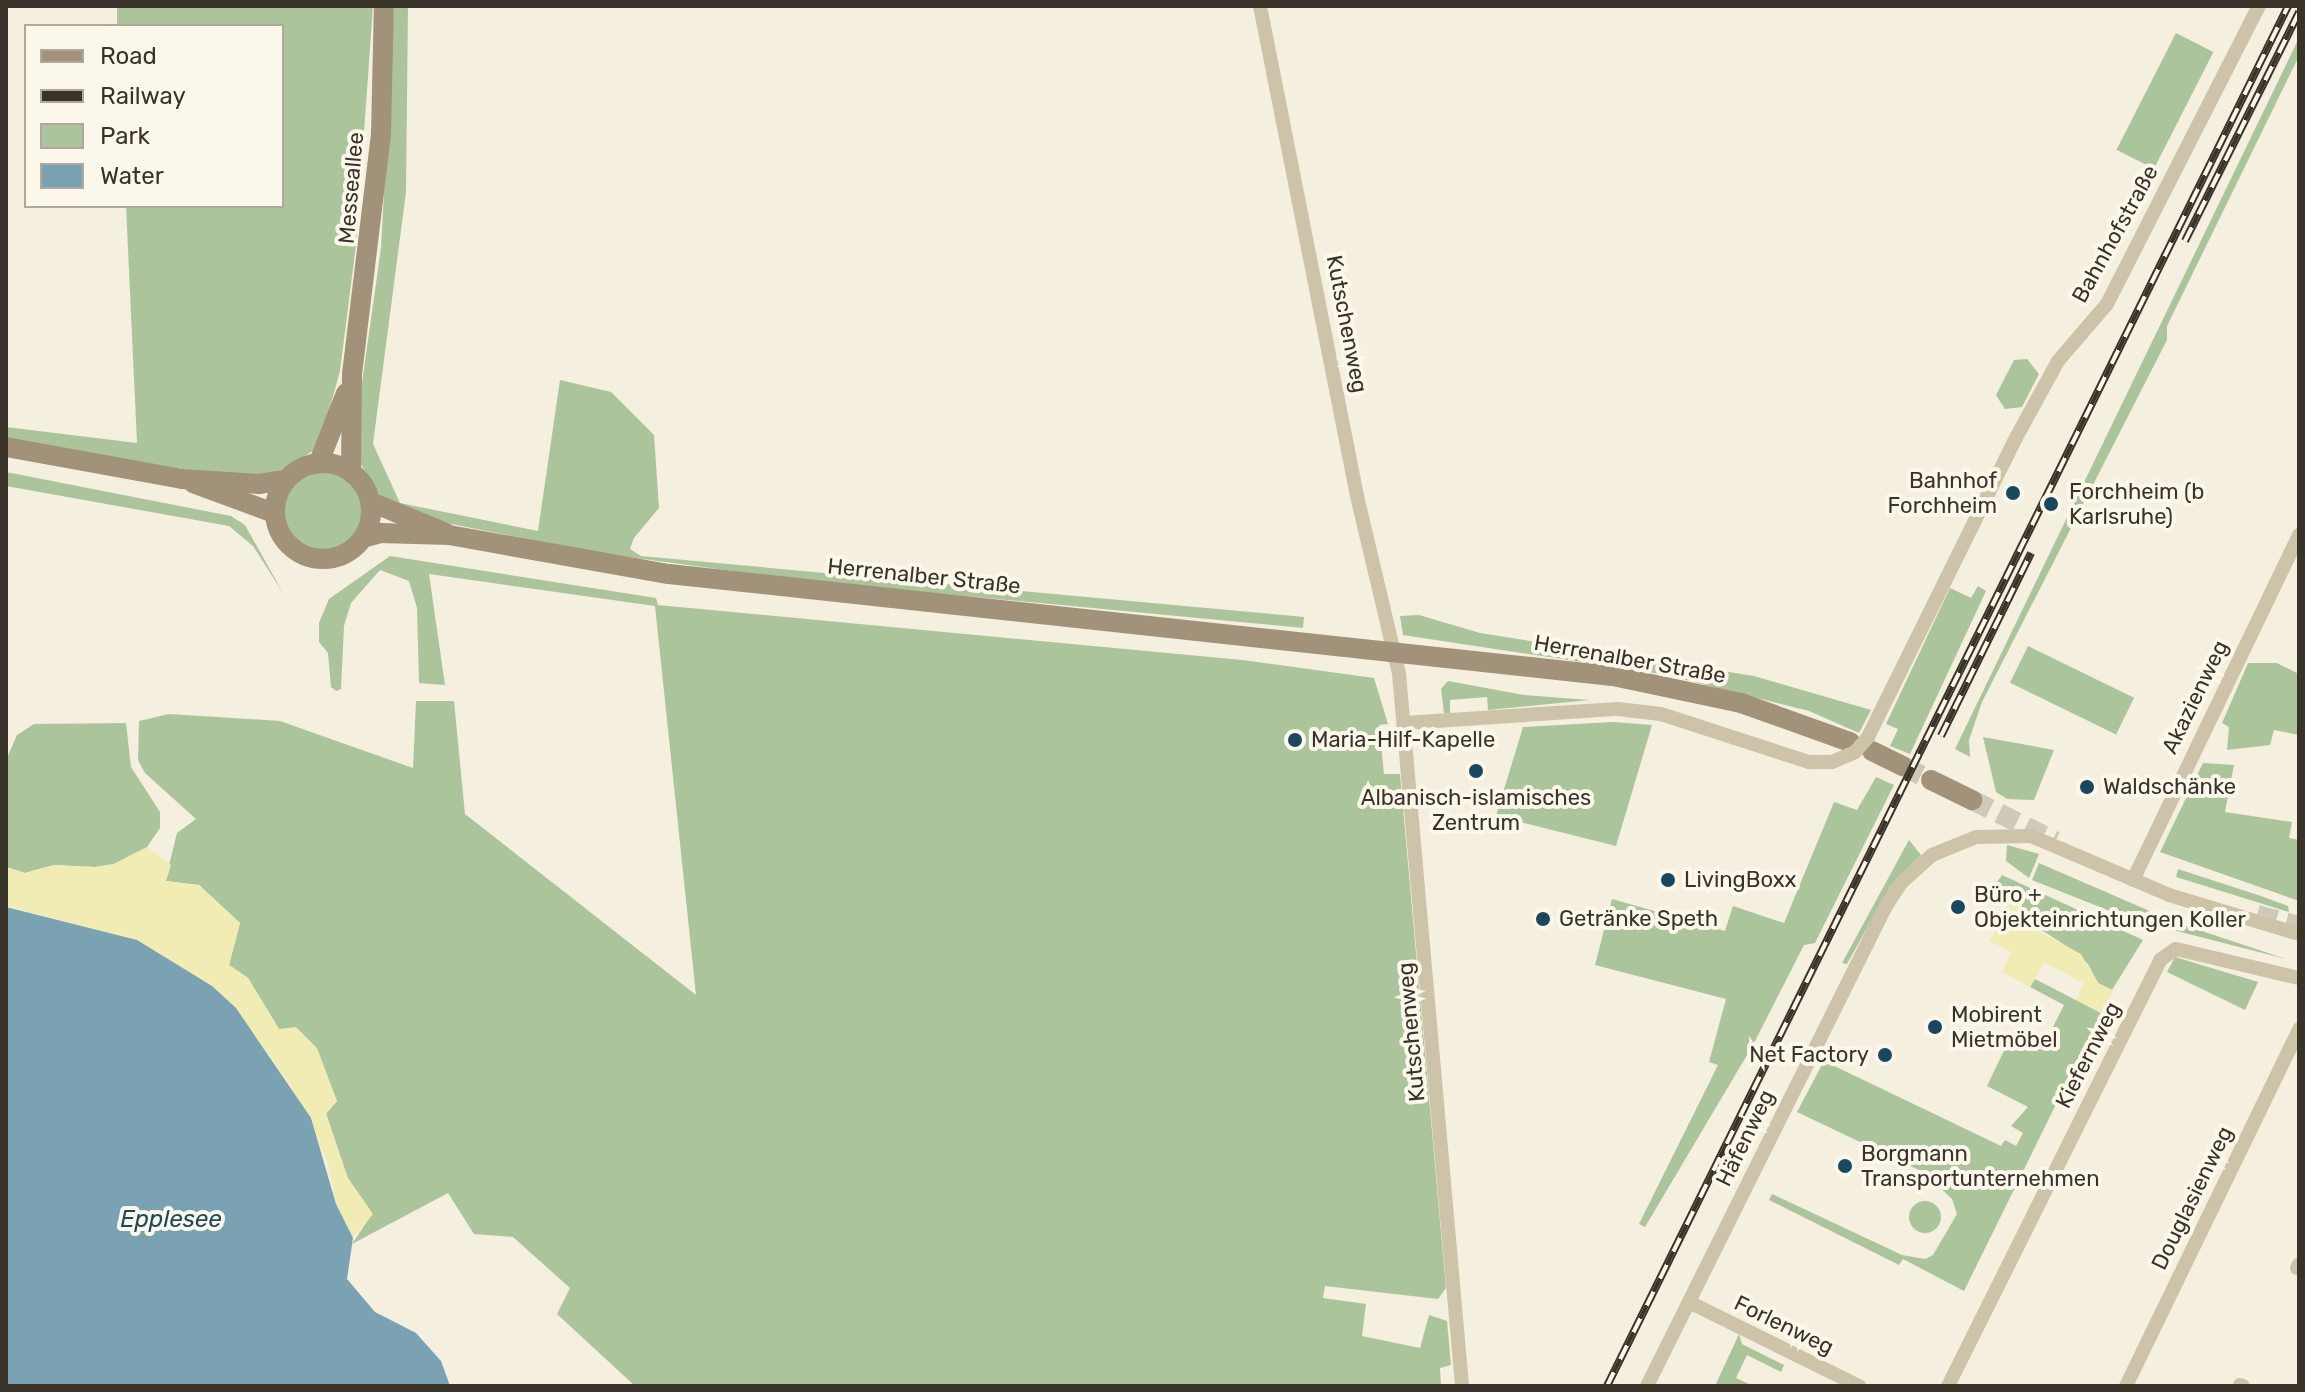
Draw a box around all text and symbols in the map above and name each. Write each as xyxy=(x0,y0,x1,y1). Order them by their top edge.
legend xyxy=(24,24,284,208)
text: Road xyxy=(100,42,157,70)
text: Railway xyxy=(100,82,186,110)
text: Park xyxy=(100,122,150,150)
street label: Messeallee xyxy=(333,131,369,245)
street label: Bahnhofstraße xyxy=(2066,161,2164,307)
text: Water xyxy=(100,162,164,190)
street label: Kutschenweg xyxy=(1321,253,1373,395)
place label: Bahnhof Forchheim xyxy=(1887,467,1997,518)
place label: Forchheim (b Karlsruhe) xyxy=(2069,478,2204,530)
marker: Bahnhof Forchheim xyxy=(2004,484,2022,502)
marker: Forchheim (b Karlsruhe) xyxy=(2040,493,2062,515)
street label: Herrenalber Straße xyxy=(826,553,1022,599)
street label: Herrenalber Straße xyxy=(1532,629,1728,689)
street label: Akazienweg xyxy=(2156,636,2234,758)
place label: Maria-Hilf-Kapelle xyxy=(1311,727,1495,753)
marker: Maria-Hilf-Kapelle xyxy=(1286,731,1304,749)
marker: Albanisch-islamisches Zentrum xyxy=(1467,762,1485,780)
place label: Waldschänke xyxy=(2103,774,2236,800)
marker: Waldschänke xyxy=(2078,778,2096,796)
place label: Albanisch-islamisches Zentrum xyxy=(1361,784,1591,836)
place label: LivingBoxx xyxy=(1684,867,1796,893)
marker: LivingBoxx xyxy=(1659,871,1677,889)
place label: Büro + Objekteinrichtungen Koller xyxy=(1974,881,2246,932)
marker: Büro + Objekteinrichtungen Koller xyxy=(1949,898,1967,916)
place label: Getränke Speth xyxy=(1559,906,1718,932)
marker: Getränke Speth xyxy=(1534,910,1552,928)
street label: Kutschenweg xyxy=(1392,961,1430,1103)
street label: Kiefernweg xyxy=(2050,997,2126,1113)
place label: Mobirent Mietmöbel xyxy=(1951,1001,2058,1052)
marker: Mobirent Mietmöbel xyxy=(1926,1018,1944,1036)
place label: Net Factory xyxy=(1749,1042,1869,1068)
marker: Net Factory xyxy=(1876,1046,1894,1064)
street label: Häfenweg xyxy=(1710,1085,1780,1191)
street label: Douglasienweg xyxy=(2146,1122,2238,1274)
place label: Borgmann Transportunternehmen xyxy=(1861,1140,2099,1192)
marker: Borgmann Transportunternehmen xyxy=(1836,1157,1854,1175)
water label: Epplesee xyxy=(120,1206,222,1234)
street label: Forlenweg xyxy=(1730,1290,1838,1360)

